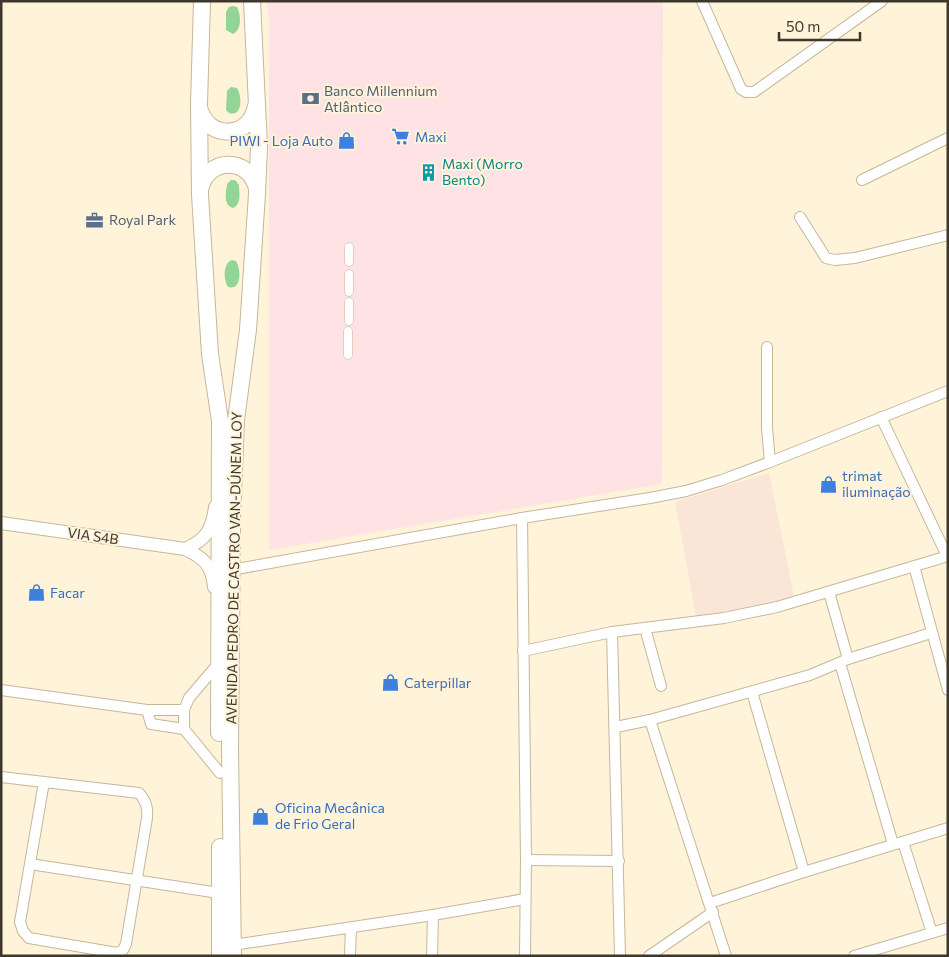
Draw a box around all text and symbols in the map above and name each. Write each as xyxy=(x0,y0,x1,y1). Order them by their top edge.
scale bar xyxy=(779,10,860,42)
text: 50 m xyxy=(786,17,820,35)
place label: Banco Millennium Atlântico xyxy=(324,82,438,115)
bank icon: Banco Millennium Atlântico xyxy=(300,89,320,109)
supermarket icon: Maxi xyxy=(391,127,411,147)
place label: Maxi xyxy=(415,128,447,145)
shop icon: PIWI - Loja Auto xyxy=(337,131,357,151)
place label: PIWI - Loja Auto xyxy=(230,132,333,149)
place label: Maxi (Morro Bento) xyxy=(442,155,523,188)
building icon: Maxi (Morro Bento) xyxy=(418,162,438,182)
office icon: Royal Park xyxy=(85,210,105,230)
place label: Royal Park xyxy=(109,211,176,228)
street label: AVENIDA PEDRO DE CASTRO VAN-DÚNEM LOY xyxy=(222,411,245,725)
place label: trimat iluminação xyxy=(842,467,911,500)
shop icon: trimat iluminação xyxy=(818,474,838,494)
street label: VIA S4B xyxy=(66,524,120,548)
shop icon: Facar xyxy=(26,583,46,603)
place label: Facar xyxy=(50,584,85,601)
shop icon: Caterpillar xyxy=(380,673,400,693)
place label: Caterpillar xyxy=(404,674,472,691)
place label: Oficina Mecânica de Frio Geral xyxy=(275,799,385,832)
shop icon: Oficina Mecânica de Frio Geral xyxy=(251,806,271,826)

